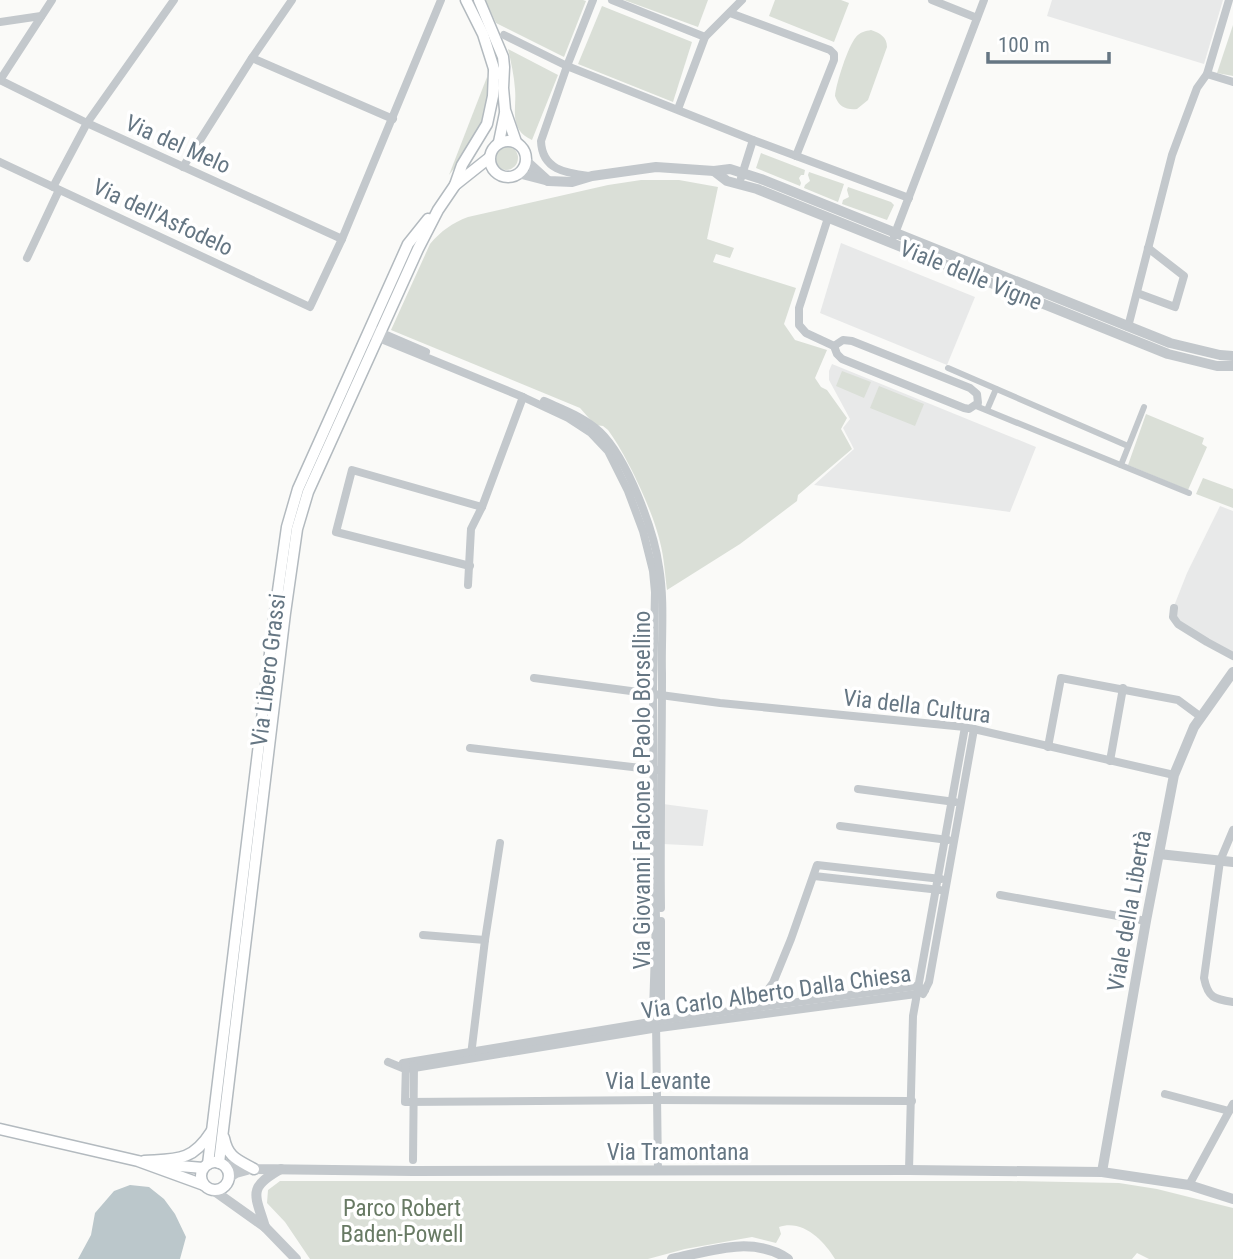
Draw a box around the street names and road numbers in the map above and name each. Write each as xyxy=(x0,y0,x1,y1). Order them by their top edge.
street label: Via del Melo xyxy=(121,109,235,180)
street label: Via dell'Asfodelo xyxy=(88,173,237,262)
street label: Viale delle Vigne xyxy=(896,235,1046,316)
street label: Via Libero Grassi xyxy=(246,592,291,748)
street label: Via Giovanni Falcone e Paolo Borsellino xyxy=(629,611,656,969)
street label: Via della Cultura xyxy=(842,684,992,729)
street label: Viale della Libertà xyxy=(1102,828,1157,994)
street label: Via Carlo Alberto Dalla Chiesa xyxy=(640,960,913,1025)
street label: Via Levante xyxy=(605,1068,711,1095)
street label: Via Tramontana xyxy=(607,1139,749,1166)

